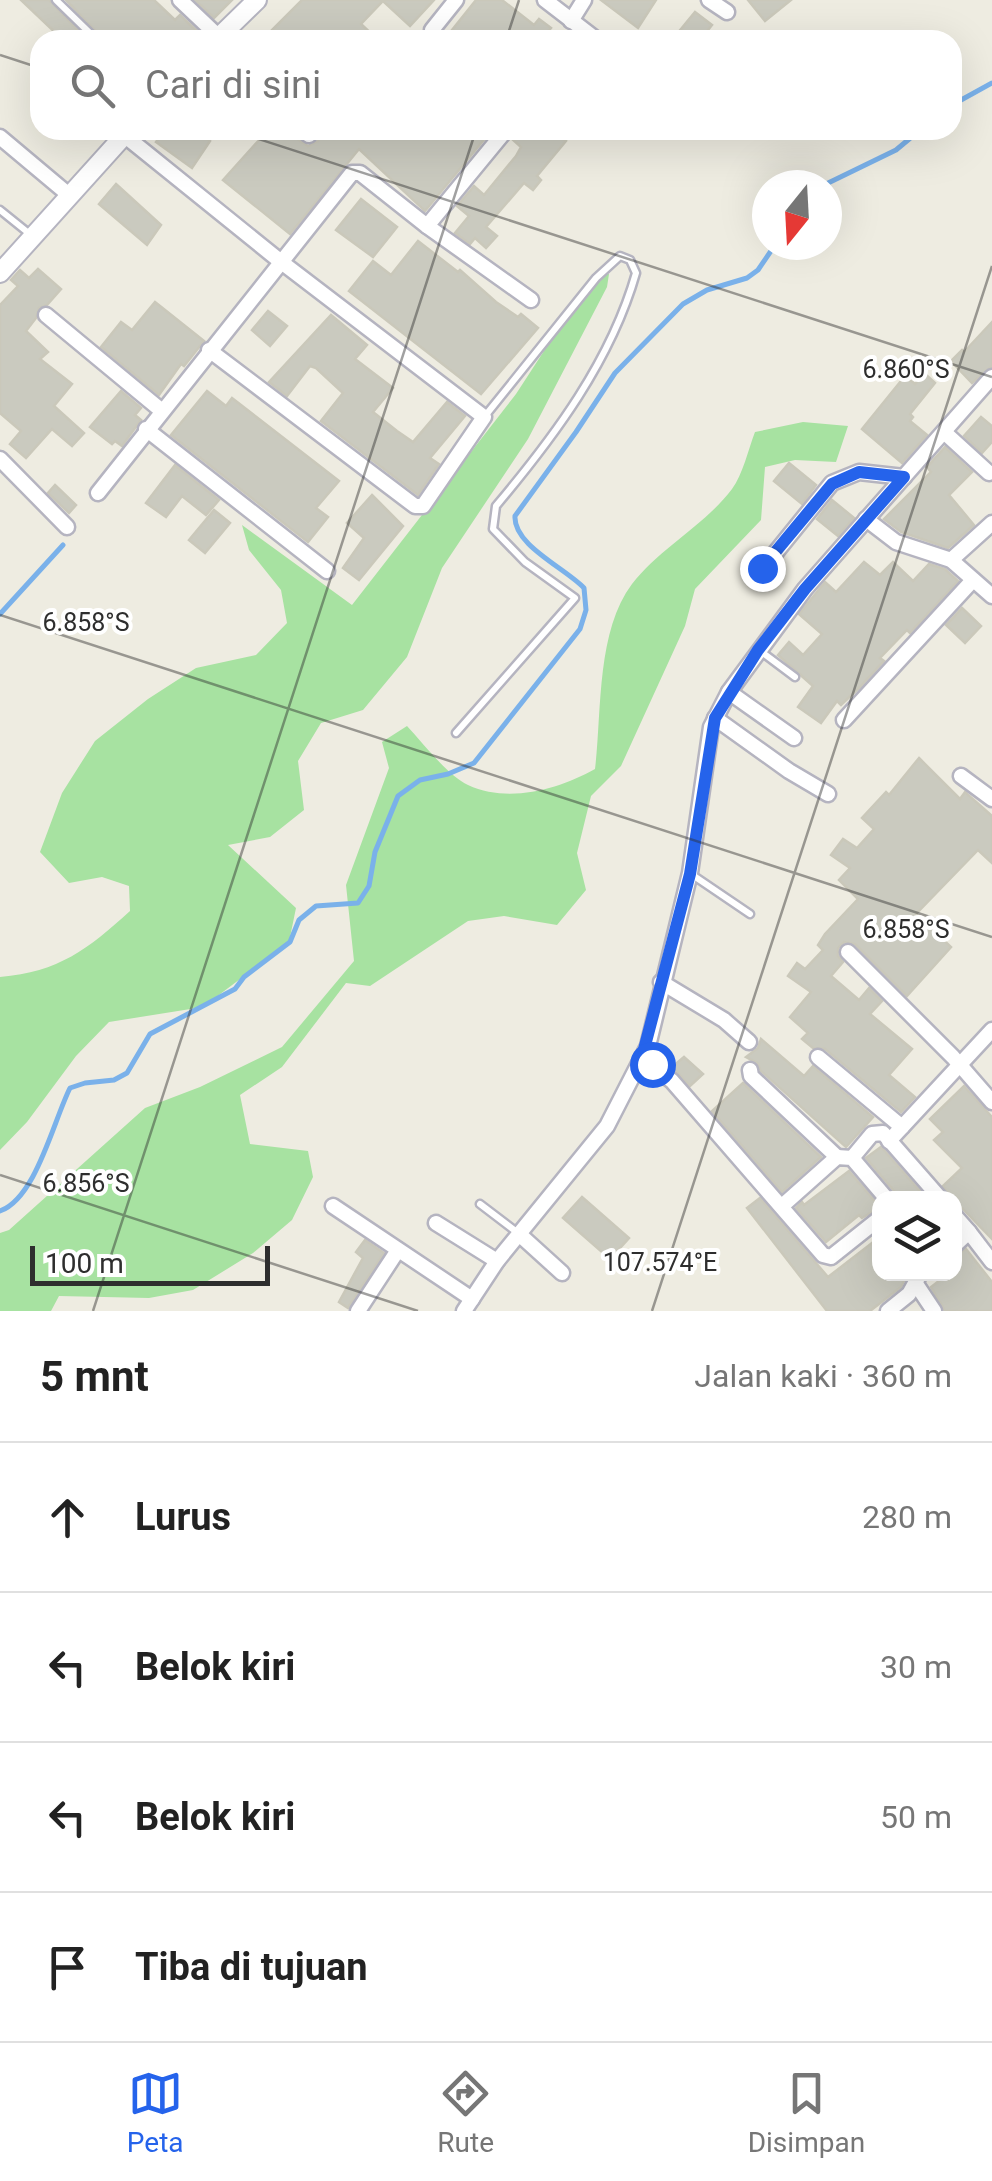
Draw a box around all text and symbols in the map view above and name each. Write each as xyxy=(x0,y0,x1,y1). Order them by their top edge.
search box xyxy=(30,30,962,140)
icon: search xyxy=(65,58,120,113)
text: Cari di sini xyxy=(145,63,321,107)
north arrow xyxy=(752,170,842,260)
text: 6.860°S xyxy=(863,355,949,384)
route end xyxy=(740,546,786,592)
text: 6.858°S xyxy=(43,608,129,637)
text: 6.858°S xyxy=(863,915,949,944)
route start xyxy=(630,1042,676,1088)
text: 6.856°S xyxy=(43,1169,129,1198)
map controls xyxy=(872,1191,962,1281)
button: layers xyxy=(872,1191,962,1281)
scale bar xyxy=(30,1241,270,1286)
text: 100 m xyxy=(45,1247,124,1280)
text: 107.574°E xyxy=(603,1248,717,1277)
text: 5 mnt xyxy=(40,1352,149,1401)
text: Jalan kaki · 360 m xyxy=(694,1357,952,1395)
icon: ahead xyxy=(40,1490,95,1545)
text: Lurus xyxy=(135,1495,231,1539)
text: 280 m xyxy=(862,1498,952,1536)
icon: left xyxy=(40,1640,95,1695)
text: Belok kiri xyxy=(135,1645,295,1689)
text: 30 m xyxy=(880,1648,952,1686)
icon: left xyxy=(40,1790,95,1845)
text: Belok kiri xyxy=(135,1795,295,1839)
text: 50 m xyxy=(880,1798,952,1836)
icon: arrive xyxy=(40,1940,95,1995)
text: Tiba di tujuan xyxy=(135,1945,368,1989)
tab: Peta xyxy=(127,2066,184,2159)
tab: Rute xyxy=(437,2066,494,2159)
tab: Disimpan xyxy=(748,2066,865,2159)

